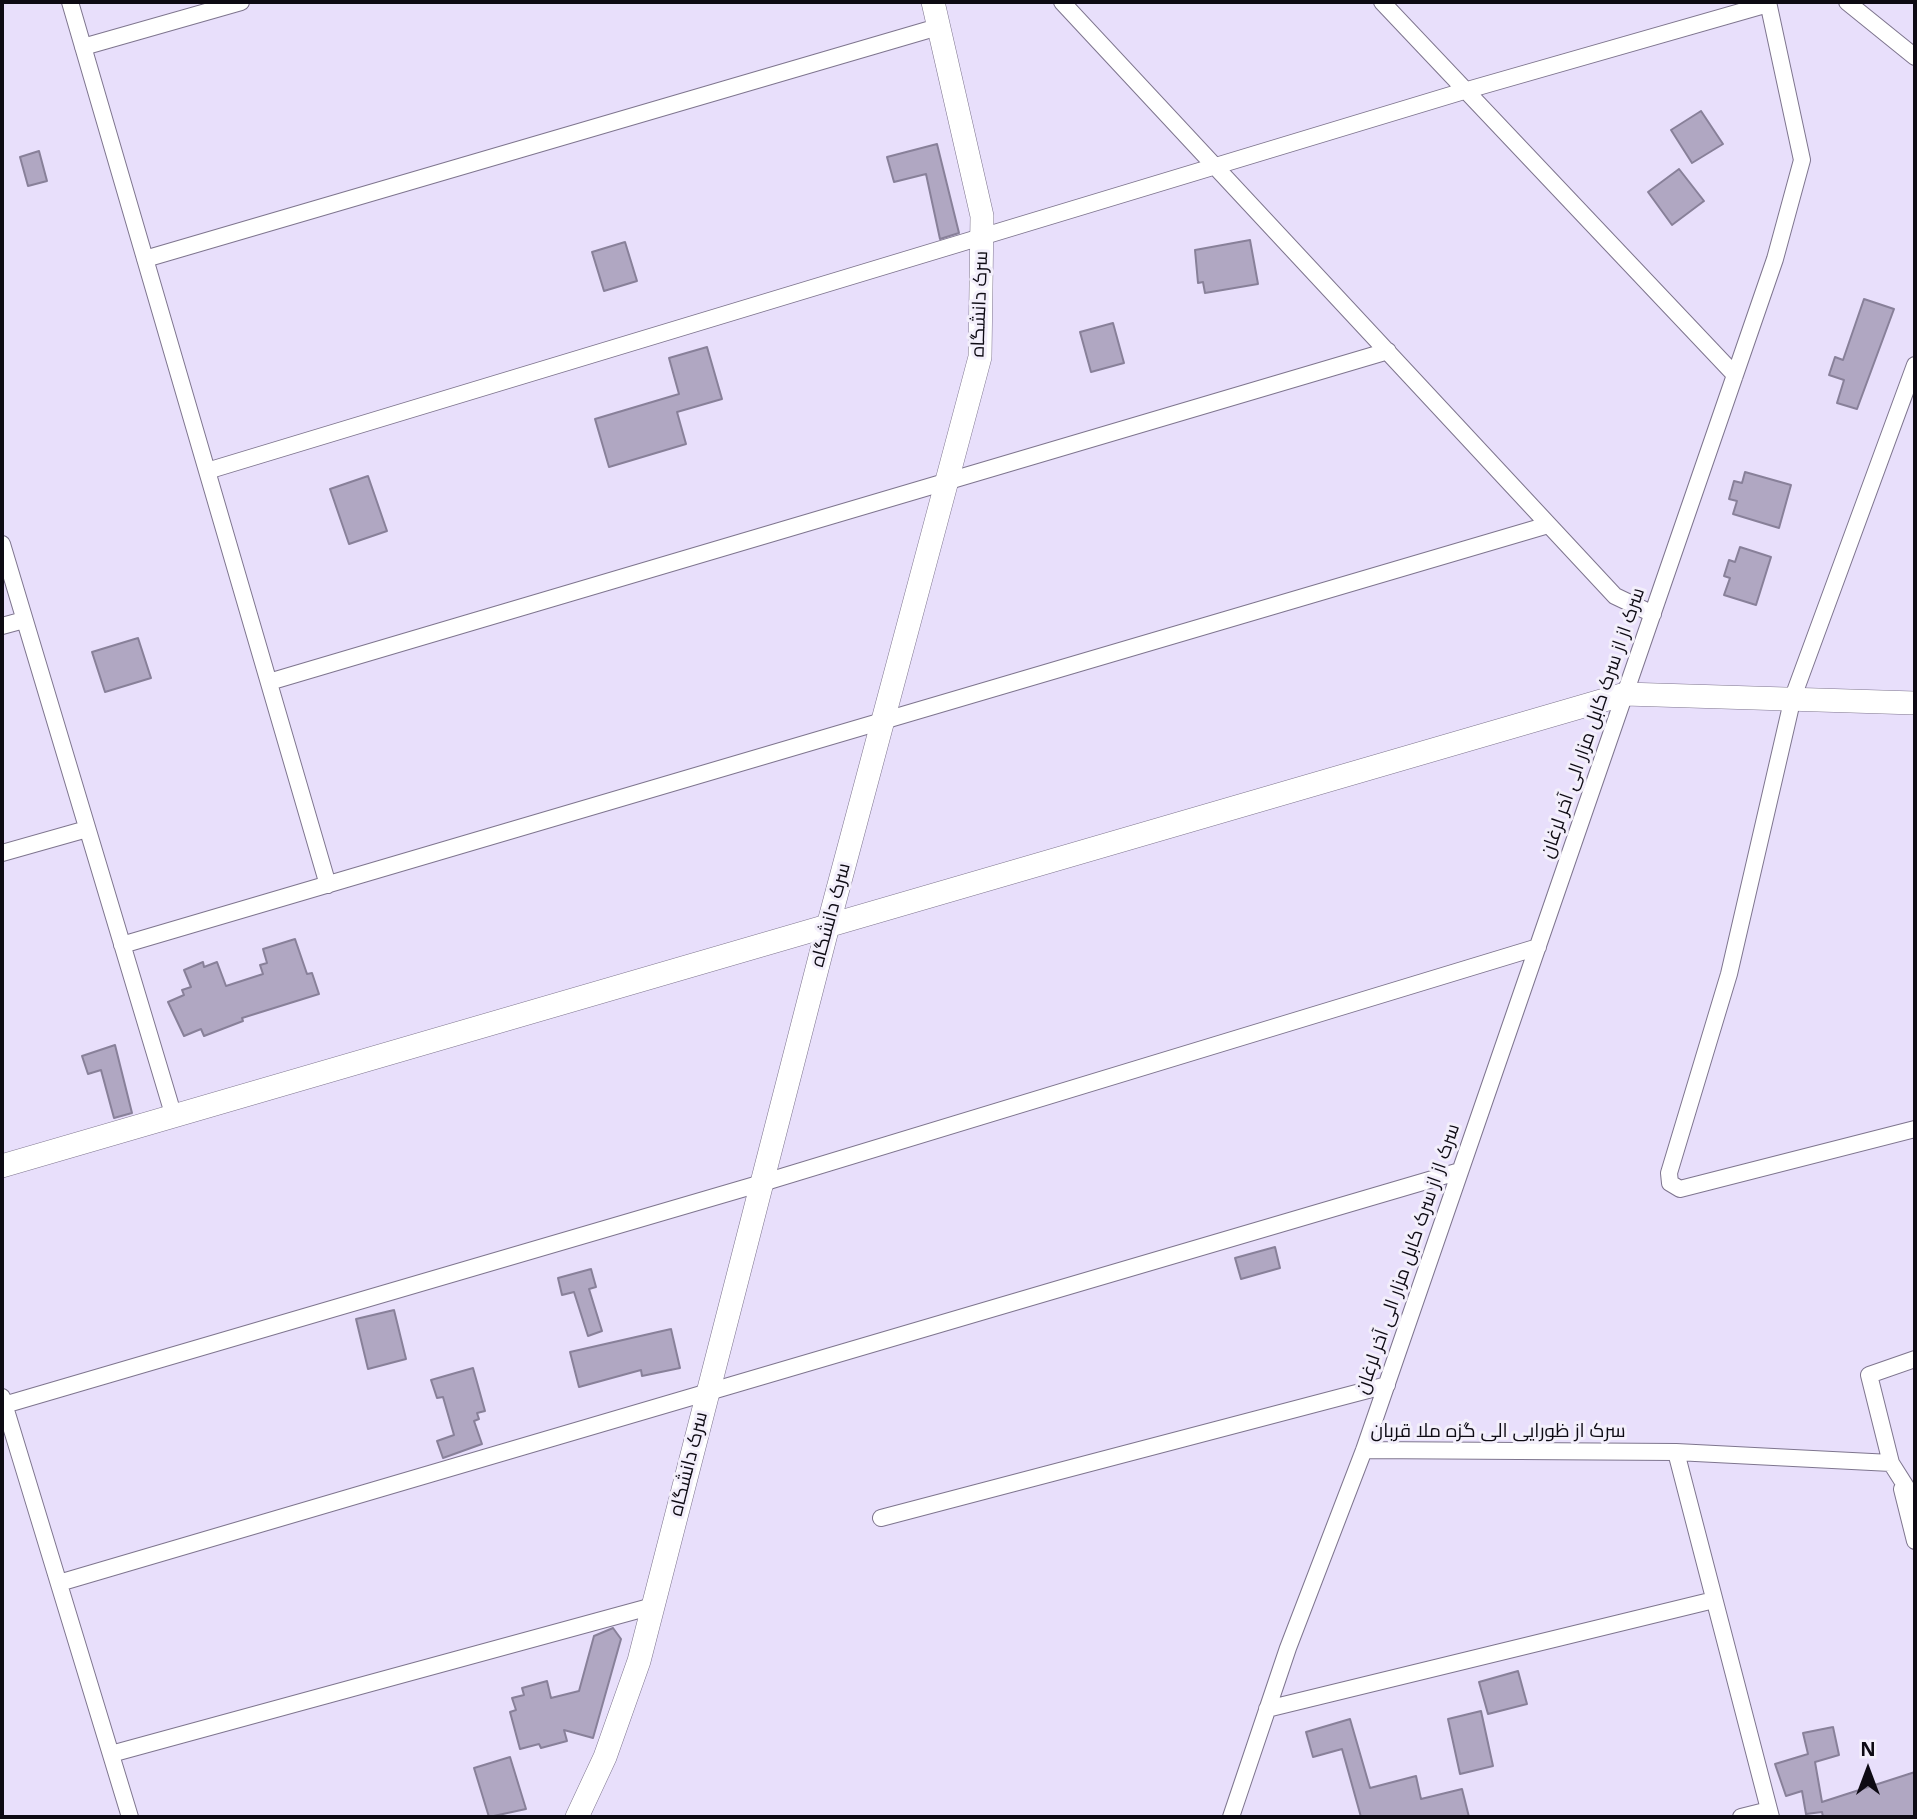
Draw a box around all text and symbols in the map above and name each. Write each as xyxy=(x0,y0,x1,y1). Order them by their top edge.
street label: سرک دانشگاه xyxy=(967,250,993,358)
street label: سرک از از سرک کابل مزار الی آخر لرغان xyxy=(1536,585,1650,861)
street label: سرک دانشگاه xyxy=(806,860,856,970)
street label: سرک از از سرک کابل مزار الی آخر لرغان xyxy=(1351,1121,1465,1397)
street label: سرک دانشگاه xyxy=(665,1409,713,1519)
street label: سرک از ظورایی الی گزه ملا قربان xyxy=(1370,1421,1626,1443)
north arrow xyxy=(1833,1735,1903,1805)
text: N xyxy=(1860,1736,1876,1762)

